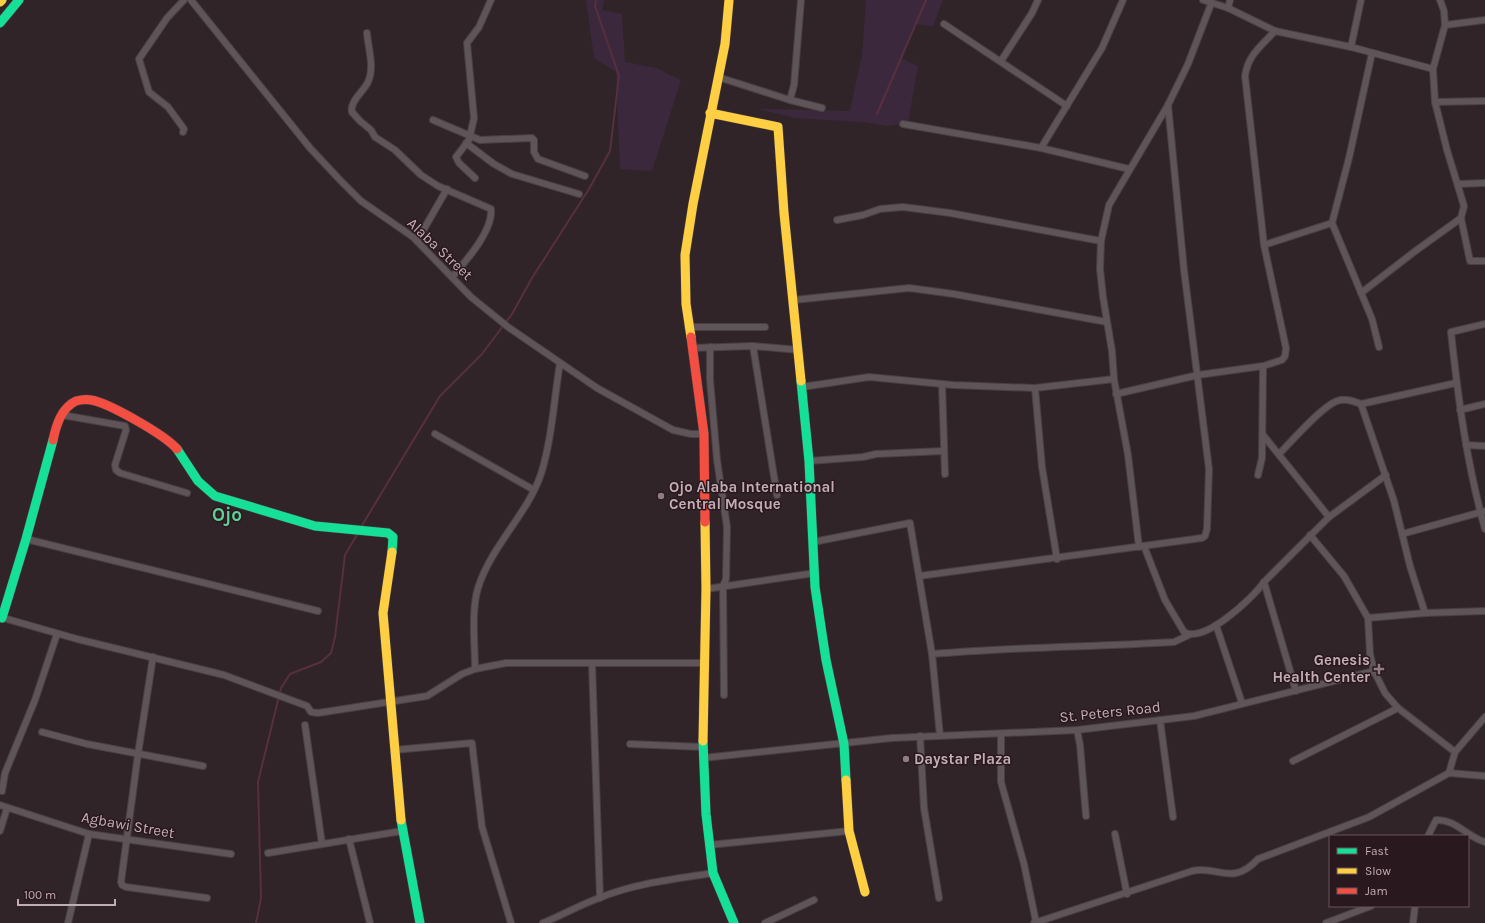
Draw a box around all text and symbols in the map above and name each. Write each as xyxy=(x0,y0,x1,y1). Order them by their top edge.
street label: Alaba Street xyxy=(404,214,477,284)
place label: Ojo Alaba International Central Mosque xyxy=(669,478,835,513)
marker: Ojo Alaba International Central Mosque xyxy=(656,491,666,501)
district label: Ojo xyxy=(212,504,242,526)
place label: Genesis Health Center xyxy=(1273,651,1370,686)
marker: Genesis Health Center xyxy=(1373,663,1385,675)
street label: St. Peters Road xyxy=(1058,698,1162,726)
place label: Daystar Plaza xyxy=(914,750,1011,768)
marker: Daystar Plaza xyxy=(901,754,911,764)
street label: Agbawi Street xyxy=(80,808,176,842)
legend xyxy=(1329,835,1469,907)
text: Fast xyxy=(1365,844,1389,858)
text: Slow xyxy=(1365,864,1391,878)
scale bar xyxy=(18,881,115,907)
text: Jam xyxy=(1365,884,1388,898)
text: 100 m xyxy=(24,888,56,902)

